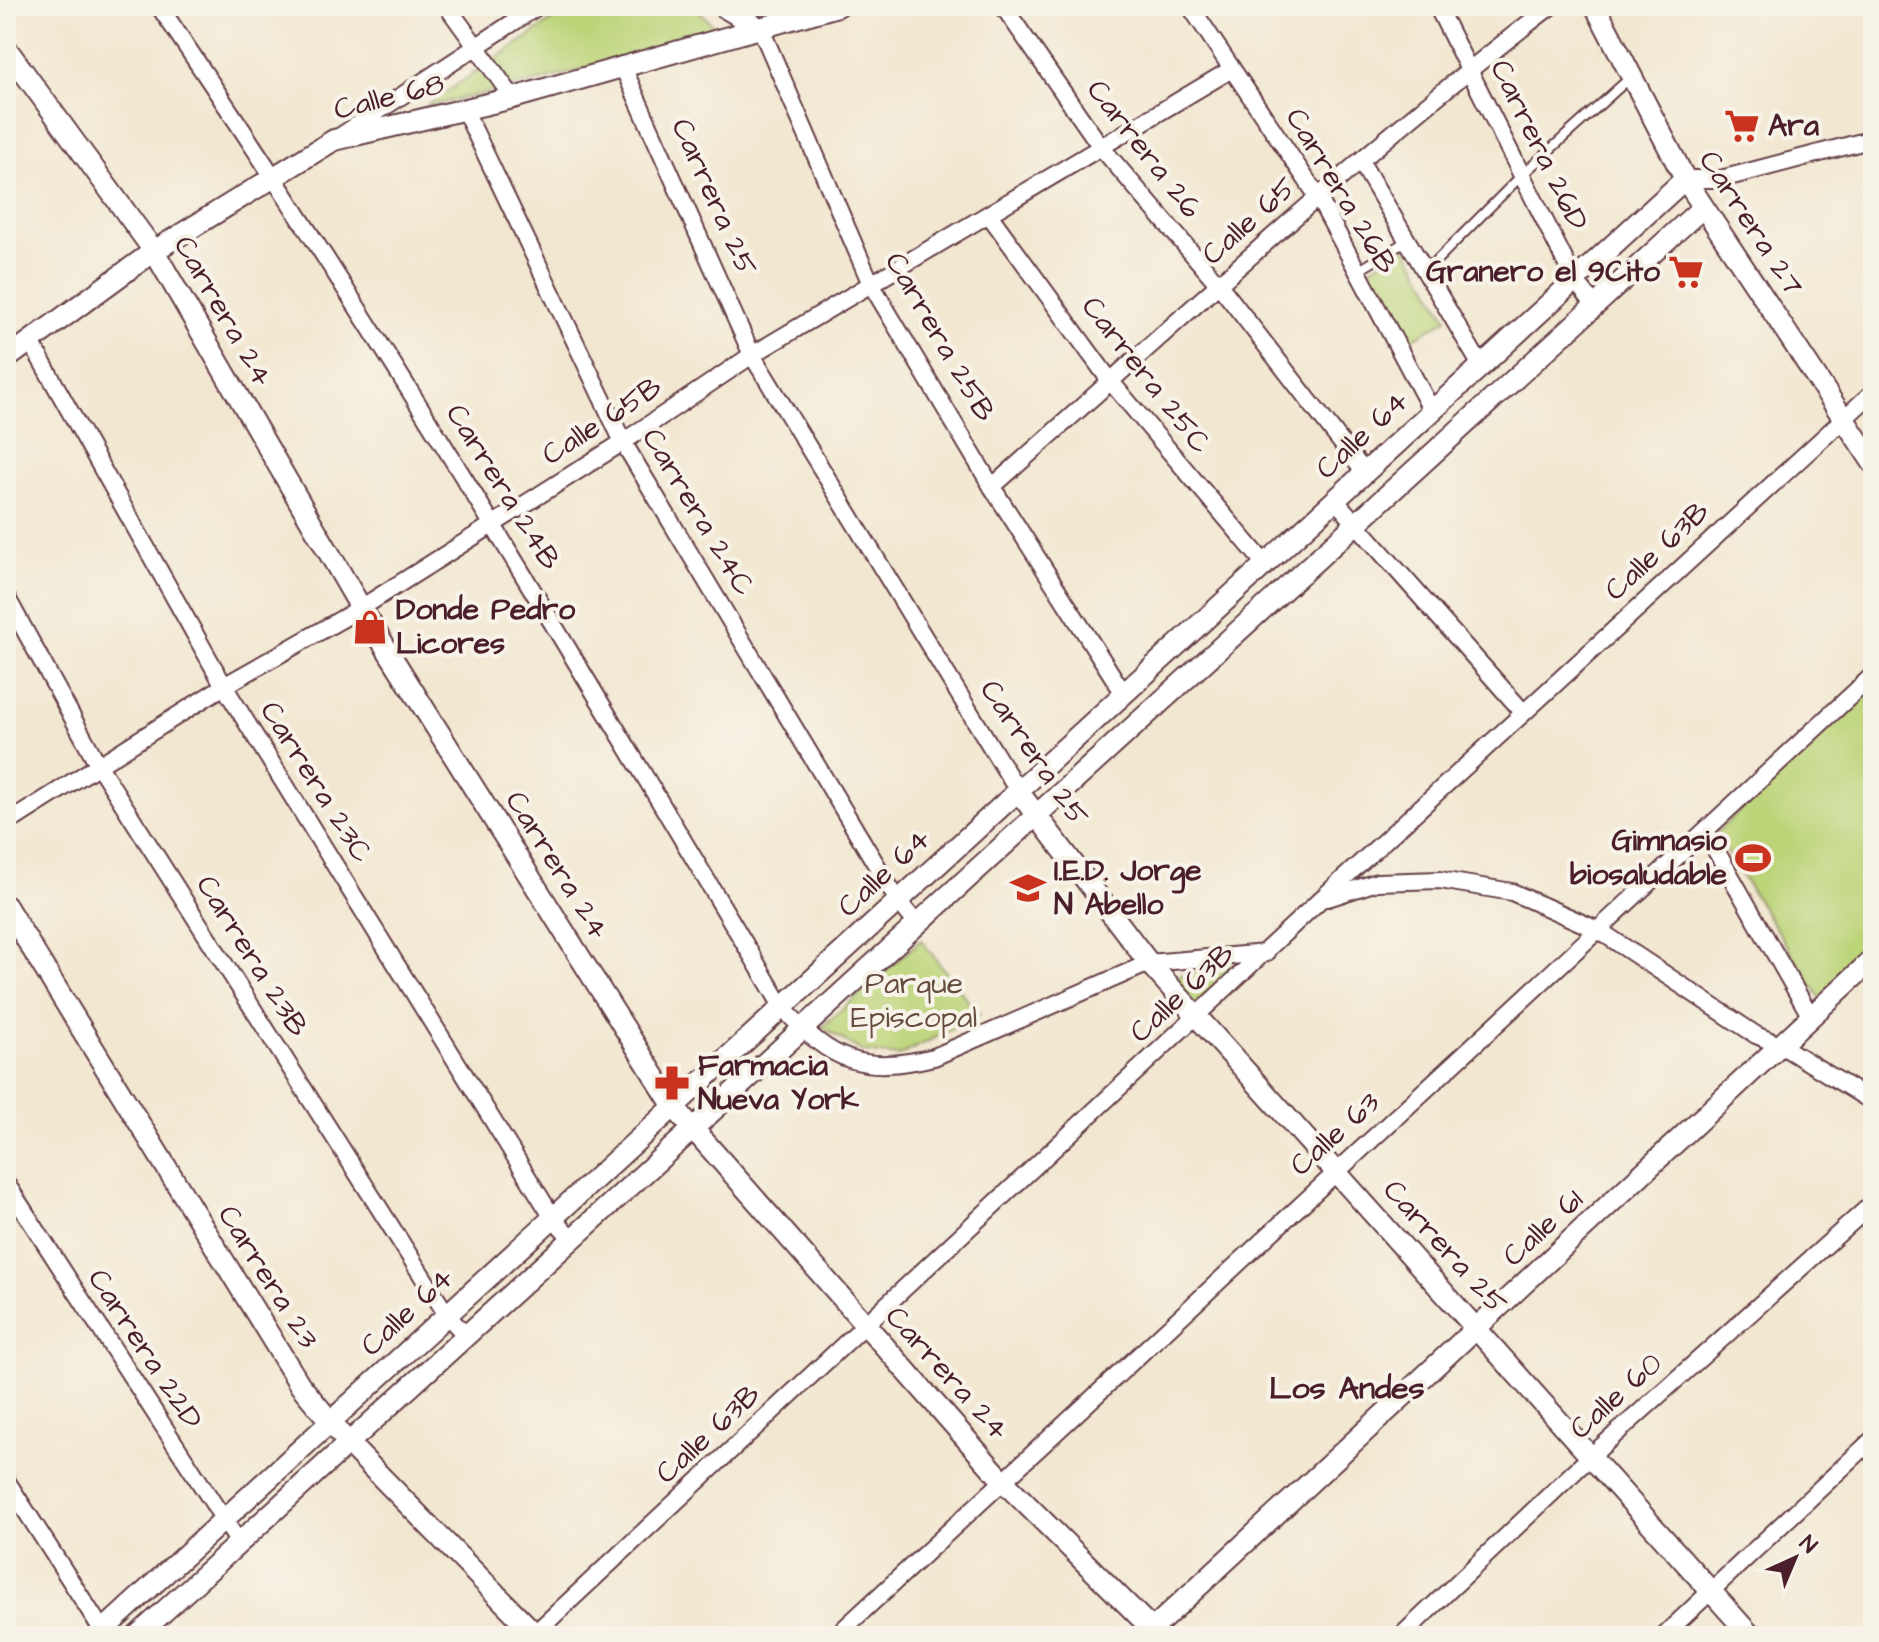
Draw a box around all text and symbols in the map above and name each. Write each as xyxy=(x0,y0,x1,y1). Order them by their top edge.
street label: Carrera 26D xyxy=(1480,53,1598,237)
street label: Calle 68 xyxy=(329,63,449,131)
street label: Carrera 26 xyxy=(1076,71,1212,227)
street label: Carrera 26B xyxy=(1275,100,1407,282)
place label: Ara xyxy=(1768,105,1820,147)
supermarket icon: Ara xyxy=(1723,107,1761,145)
street label: Carrera 25 xyxy=(661,112,767,282)
street label: Carrera 27 xyxy=(1688,142,1814,304)
street label: Calle 65 xyxy=(1193,167,1305,275)
street label: Carrera 24 xyxy=(163,228,283,394)
street label: Carrera 25B xyxy=(874,244,1006,430)
place label: Granero el 9Cito xyxy=(1426,251,1660,293)
supermarket icon: Granero el 9Cito xyxy=(1667,253,1705,291)
street label: Carrera 25C xyxy=(1071,287,1221,463)
street label: Calle 65B xyxy=(534,366,670,476)
street label: Calle 64 xyxy=(1306,381,1418,489)
street label: Carrera 24B xyxy=(435,396,571,578)
street label: Carrera 24C xyxy=(631,420,765,604)
street label: Calle 63B xyxy=(1595,491,1719,611)
place label: Donde Pedro Licores xyxy=(396,589,575,665)
shop icon: Donde Pedro Licores xyxy=(351,608,389,646)
street label: Carrera 25 xyxy=(970,672,1098,834)
street label: Carrera 23C xyxy=(250,693,382,871)
street label: Carrera 24 xyxy=(495,783,619,947)
street label: Calle 64 xyxy=(828,819,940,927)
place label: Gimnasio biosaludable xyxy=(1570,820,1727,896)
sports icon: Gimnasio biosaludable xyxy=(1734,839,1772,877)
place label: I.E.D. Jorge N Abello xyxy=(1054,850,1201,926)
street label: Carrera 23B xyxy=(186,867,318,1045)
school or university icon: I.E.D. Jorge N Abello xyxy=(1009,869,1047,907)
street label: Calle 63B xyxy=(1120,933,1244,1053)
park label: Parque Episcopal xyxy=(851,963,977,1039)
place label: Farmacia Nueva York xyxy=(698,1045,860,1121)
pharmacy icon: Farmacia Nueva York xyxy=(653,1064,691,1102)
street label: Calle 63 xyxy=(1281,1082,1389,1186)
street label: Carrera 25 xyxy=(1373,1170,1517,1324)
street label: Calle 61 xyxy=(1493,1180,1593,1276)
street label: Carrera 23 xyxy=(207,1197,329,1357)
street label: Calle 64 xyxy=(351,1258,463,1366)
street label: Carrera 22D xyxy=(77,1261,213,1437)
street label: Carrera 24 xyxy=(875,1297,1019,1449)
street label: Calle 60 xyxy=(1560,1343,1672,1449)
district label: Los Andes xyxy=(1269,1366,1425,1411)
street label: Calle 63B xyxy=(646,1374,770,1494)
north arrow xyxy=(1755,1518,1835,1598)
text: N xyxy=(1792,1529,1824,1561)

